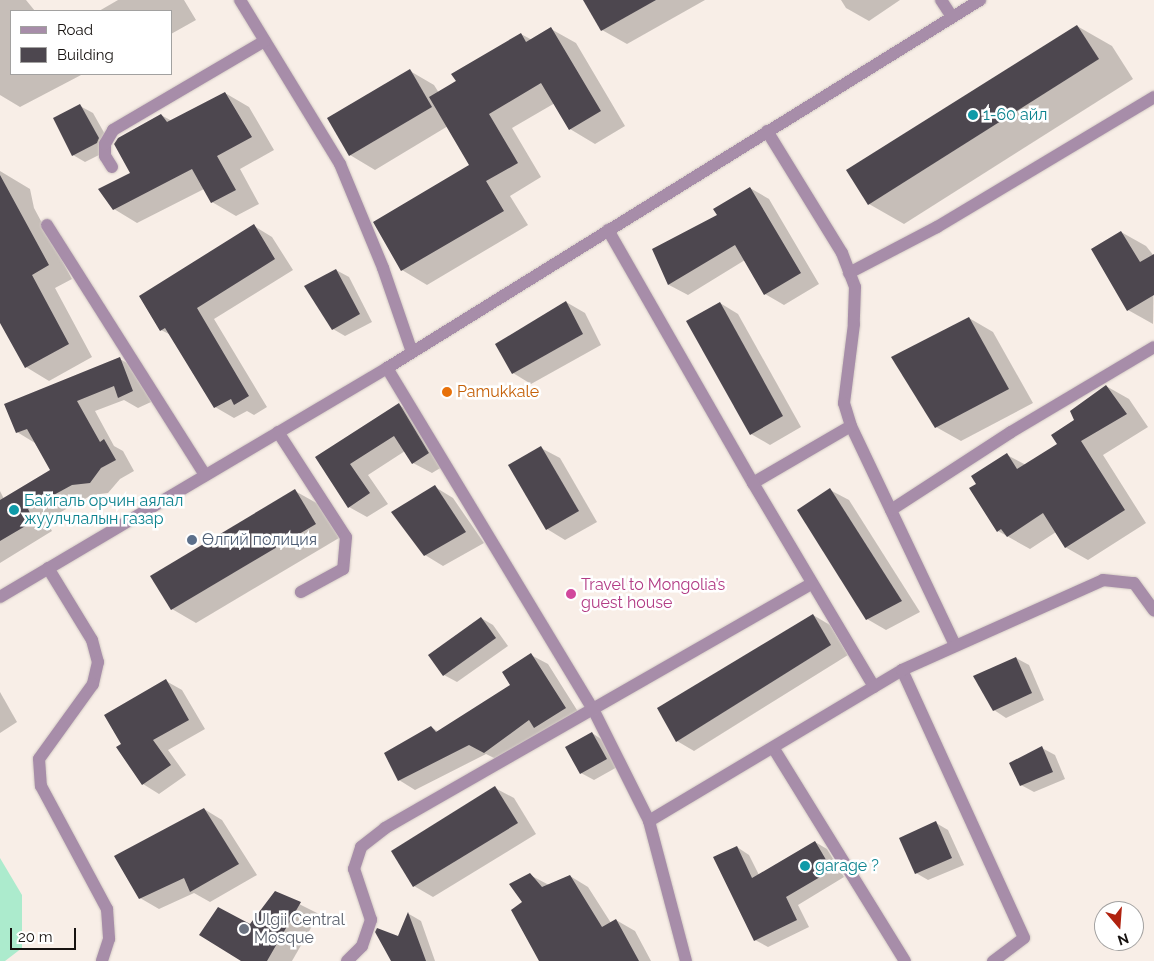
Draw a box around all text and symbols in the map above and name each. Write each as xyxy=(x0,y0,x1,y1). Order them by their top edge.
legend xyxy=(10,10,172,75)
text: Road xyxy=(57,21,93,39)
text: Building xyxy=(57,46,114,64)
place label: 1-60 айл xyxy=(983,105,1047,125)
marker: 1-60 айл xyxy=(967,109,979,121)
place label: Pamukkale xyxy=(457,382,539,402)
marker: Pamukkale xyxy=(441,386,453,398)
place label: Байгаль орчин аялал жуулчлалын газар xyxy=(24,491,183,529)
marker: Байгаль орчин аялал жуулчлалын газар xyxy=(8,504,20,516)
place label: Өлгий полиция xyxy=(202,530,317,550)
marker: Өлгий полиция xyxy=(186,534,198,546)
place label: Travel to Mongolia’s guest house xyxy=(581,575,726,613)
marker: Travel to Mongolia’s guest house xyxy=(565,588,577,600)
place label: garage ? xyxy=(815,856,879,876)
marker: garage ? xyxy=(799,860,811,872)
north arrow xyxy=(1094,901,1144,951)
place label: Ulgii Central Mosque xyxy=(254,910,345,948)
scale bar xyxy=(12,918,79,950)
marker: Ulgii Central Mosque xyxy=(238,923,250,935)
text: 20 m xyxy=(18,928,53,946)
text: N xyxy=(1116,930,1131,949)

